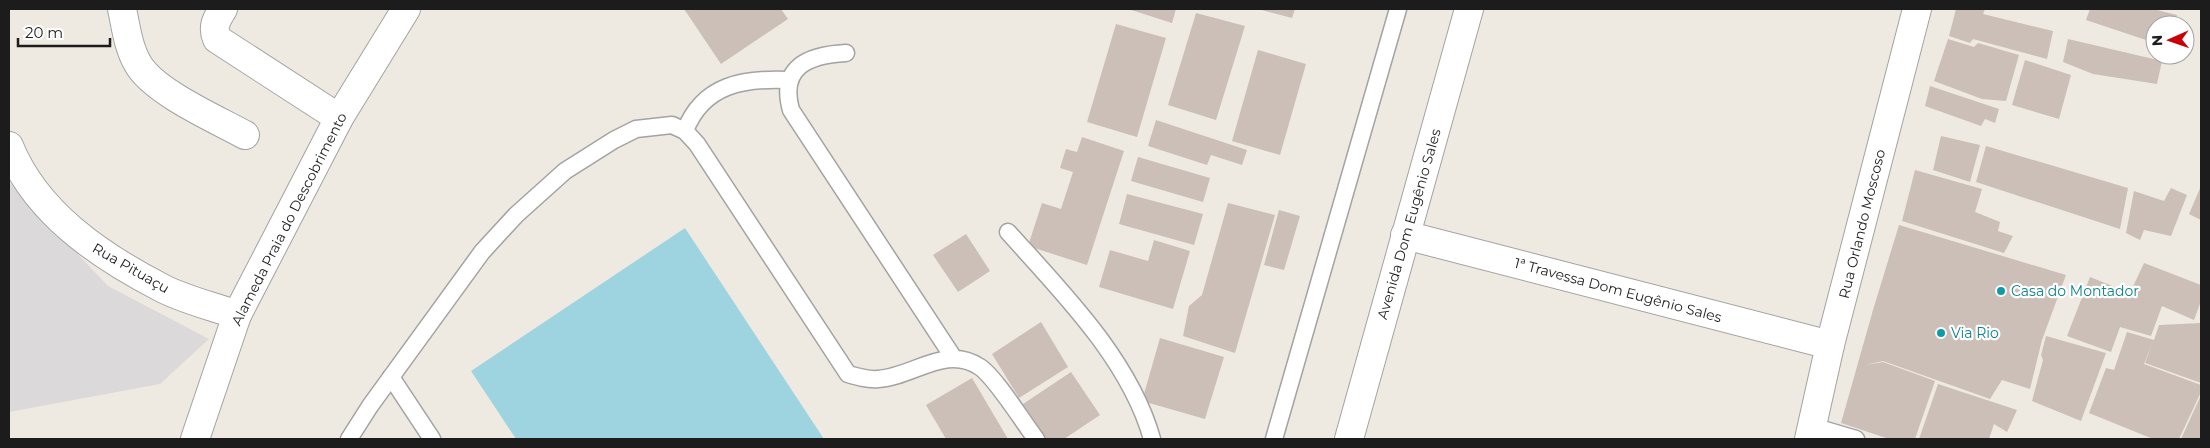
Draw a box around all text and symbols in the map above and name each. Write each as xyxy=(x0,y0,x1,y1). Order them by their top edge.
scale bar xyxy=(18,15,110,47)
north arrow xyxy=(2145,15,2195,65)
text: 20 m xyxy=(25,23,63,42)
text: N xyxy=(2148,34,2166,46)
street label: Alameda Praia do Descobrimento xyxy=(227,109,351,328)
street label: Avenida Dom Eugênio Sales xyxy=(1373,127,1445,321)
street label: Rua Orlando Moscoso xyxy=(1835,147,1889,301)
street label: Rua Pituaçu xyxy=(89,239,173,297)
street label: 1ª Travessa Dom Eugênio Sales xyxy=(1512,254,1724,326)
place label: Casa do Montador xyxy=(2011,282,2139,300)
marker: Casa do Montador xyxy=(1995,285,2007,297)
place label: Via Rio xyxy=(1951,324,1999,342)
marker: Via Rio xyxy=(1935,327,1947,339)

